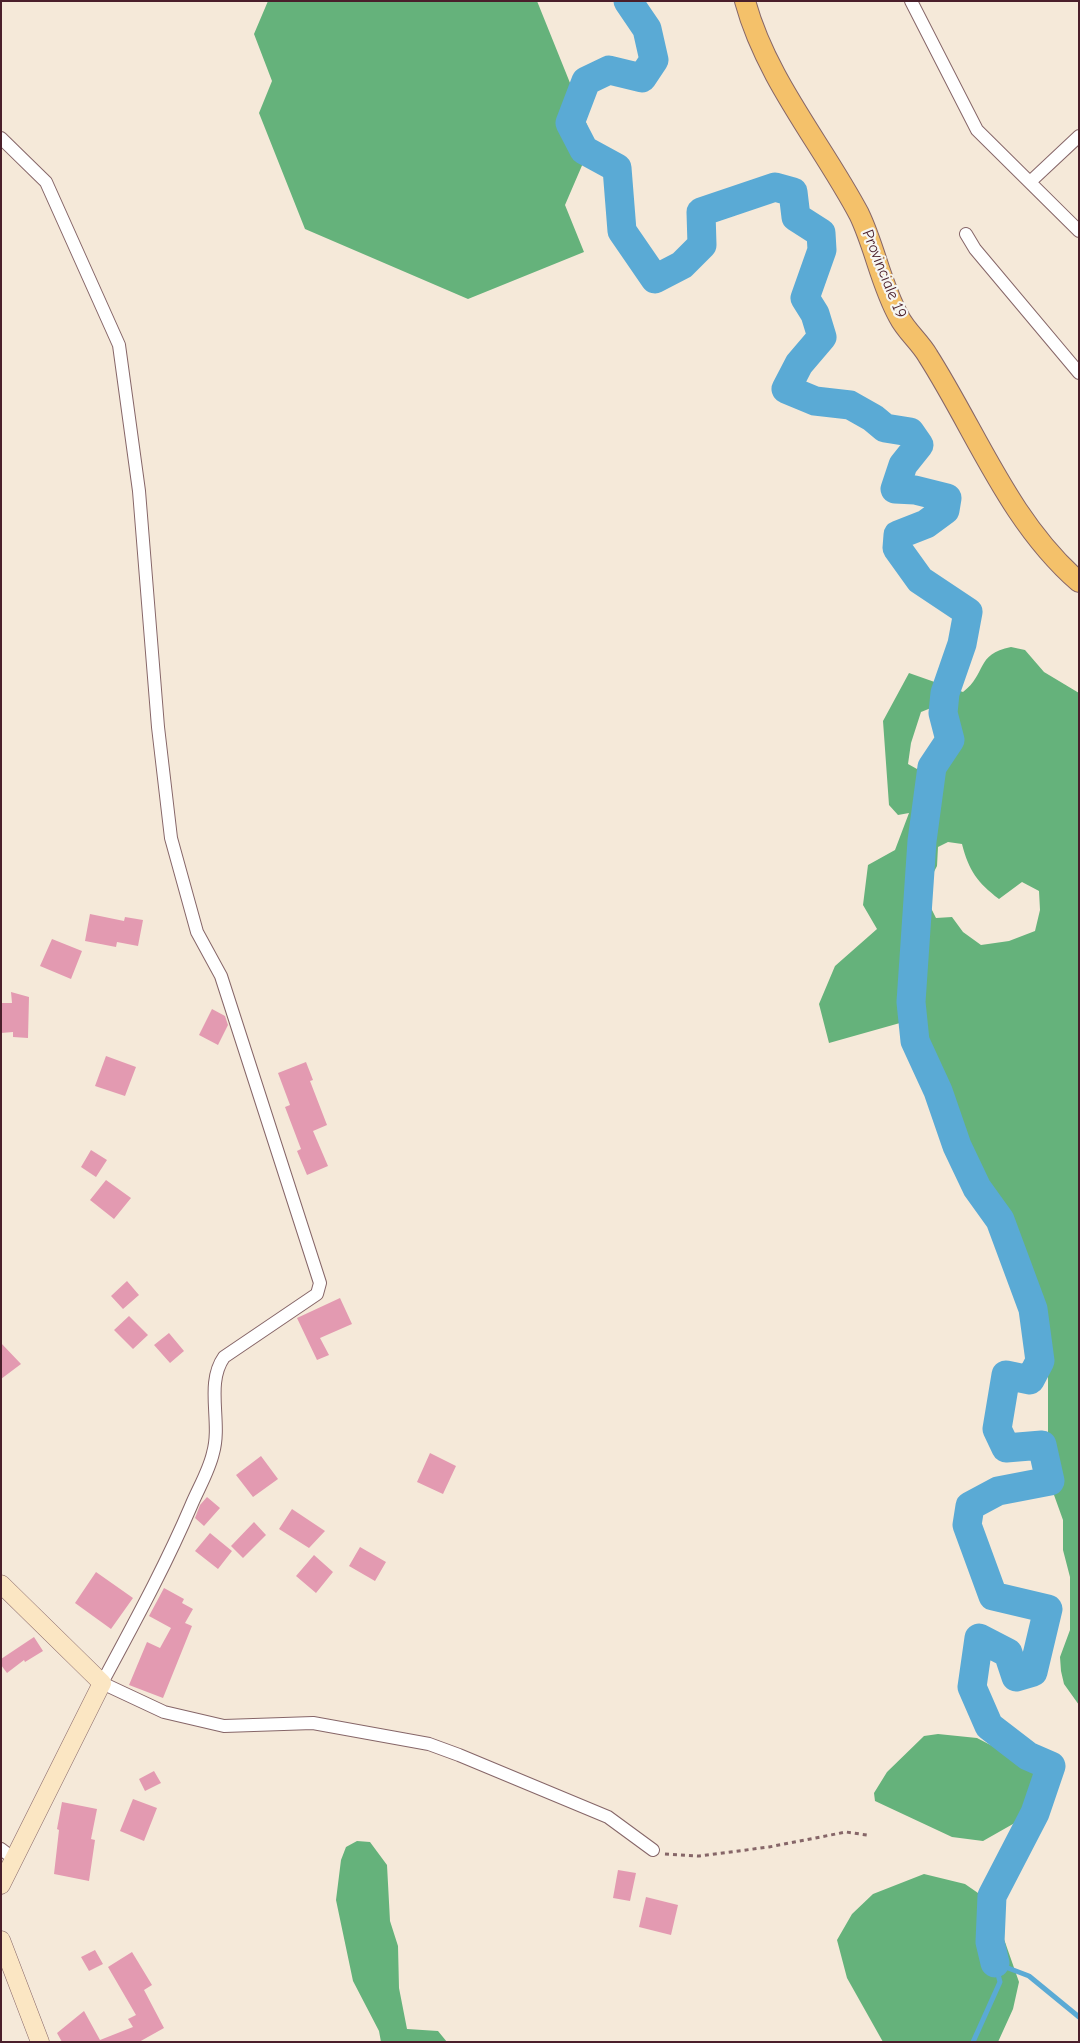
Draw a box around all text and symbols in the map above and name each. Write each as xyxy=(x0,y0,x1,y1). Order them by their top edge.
street label: Provinciale 19 xyxy=(858,227,910,321)

